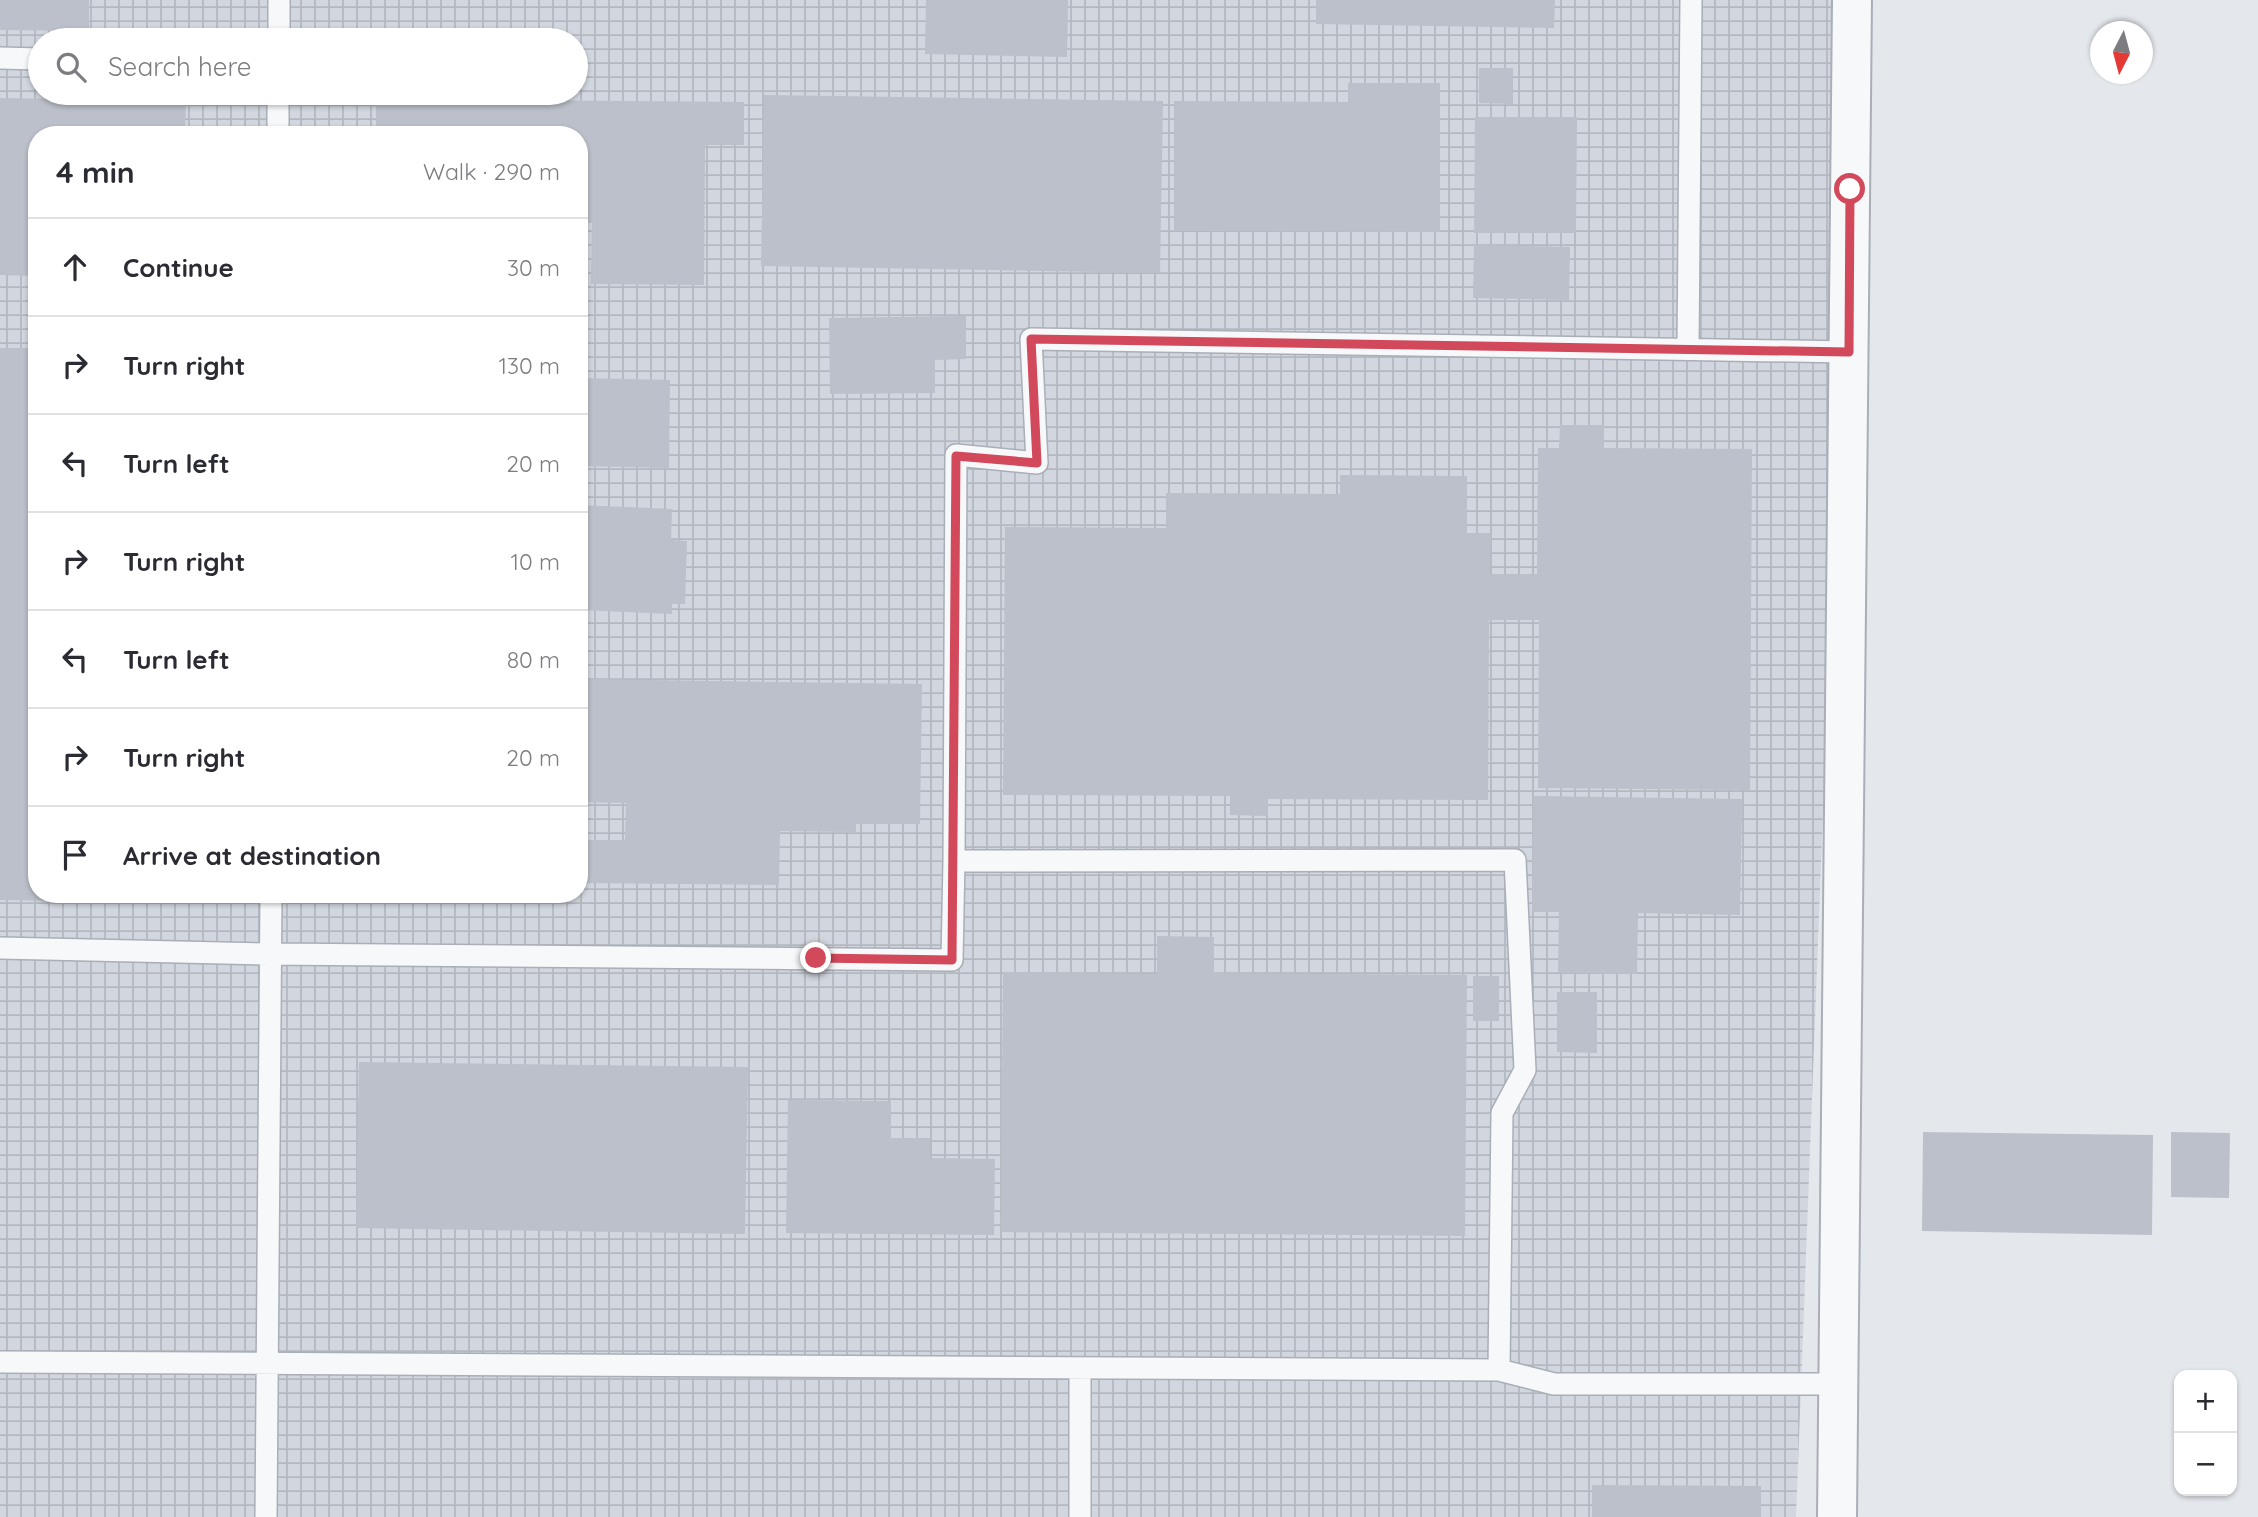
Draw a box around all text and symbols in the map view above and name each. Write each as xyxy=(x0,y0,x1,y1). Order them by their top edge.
north arrow xyxy=(2090,21,2153,84)
search box xyxy=(28,28,588,105)
icon: search xyxy=(52,48,90,86)
text: Search here xyxy=(108,50,252,83)
text: 4 min xyxy=(56,153,135,191)
text: Walk · 290 m xyxy=(423,157,560,186)
route start xyxy=(1834,173,1865,204)
icon: ahead xyxy=(56,248,94,286)
text: Continue xyxy=(123,251,234,284)
text: 30 m xyxy=(507,253,560,282)
icon: right xyxy=(56,346,94,384)
text: Turn right xyxy=(123,349,245,382)
text: 130 m xyxy=(498,351,560,380)
icon: left xyxy=(56,444,94,482)
text: Turn left xyxy=(123,447,230,480)
text: 20 m xyxy=(506,449,560,478)
icon: right xyxy=(56,542,94,580)
text: Turn right xyxy=(123,545,245,578)
text: 10 m xyxy=(511,547,560,576)
icon: left xyxy=(56,640,94,678)
text: Turn left xyxy=(123,643,230,676)
text: 80 m xyxy=(507,645,560,674)
icon: right xyxy=(56,738,94,776)
text: Turn right xyxy=(123,741,245,774)
text: 20 m xyxy=(506,743,560,772)
icon: arrive xyxy=(56,836,94,874)
text: Arrive at destination xyxy=(123,839,381,872)
route end xyxy=(800,942,831,973)
map controls xyxy=(2174,1370,2237,1496)
button: + xyxy=(2174,1370,2237,1433)
button: − xyxy=(2174,1433,2237,1496)

